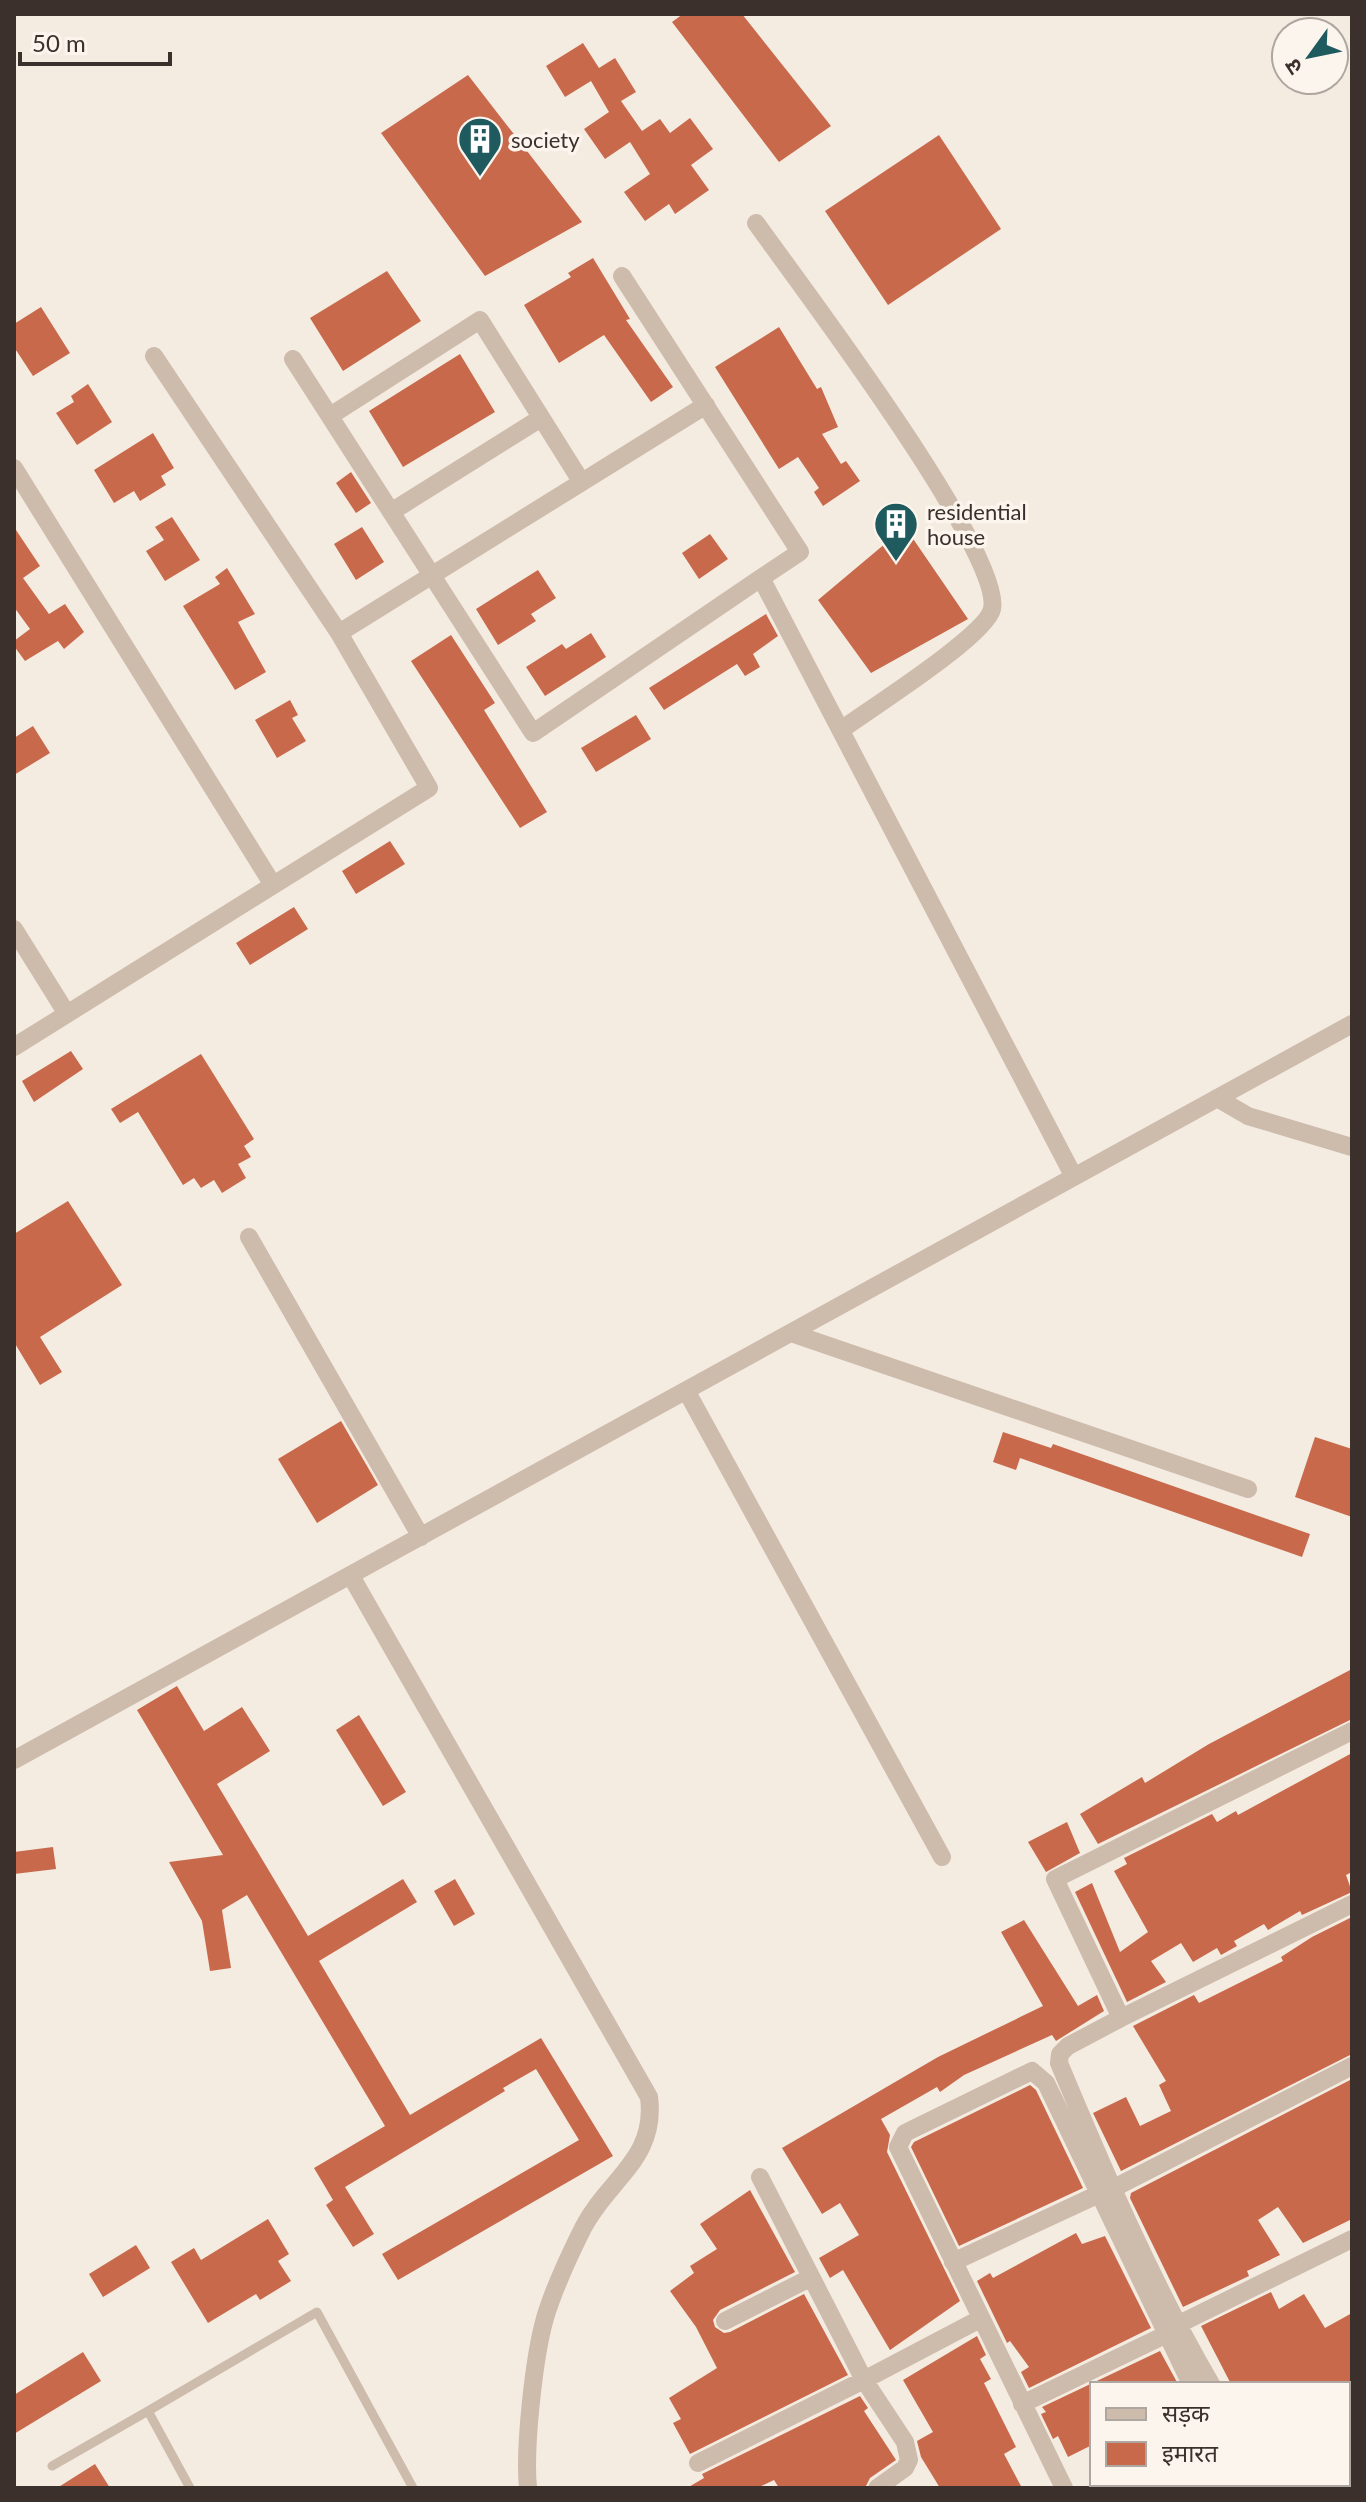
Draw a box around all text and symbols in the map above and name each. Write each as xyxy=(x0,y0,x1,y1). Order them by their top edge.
scale bar xyxy=(20,16,170,66)
north arrow xyxy=(1270,16,1350,96)
text: 50 m xyxy=(32,28,86,57)
text: उ xyxy=(1277,53,1308,80)
building icon: society xyxy=(456,115,504,178)
place label: society xyxy=(511,126,580,153)
place label: residential house xyxy=(927,498,1027,550)
building icon: residential house xyxy=(872,500,920,563)
legend xyxy=(1090,2382,1350,2486)
text: सड़क xyxy=(1162,2398,1210,2427)
text: इमारत xyxy=(1162,2438,1219,2467)

